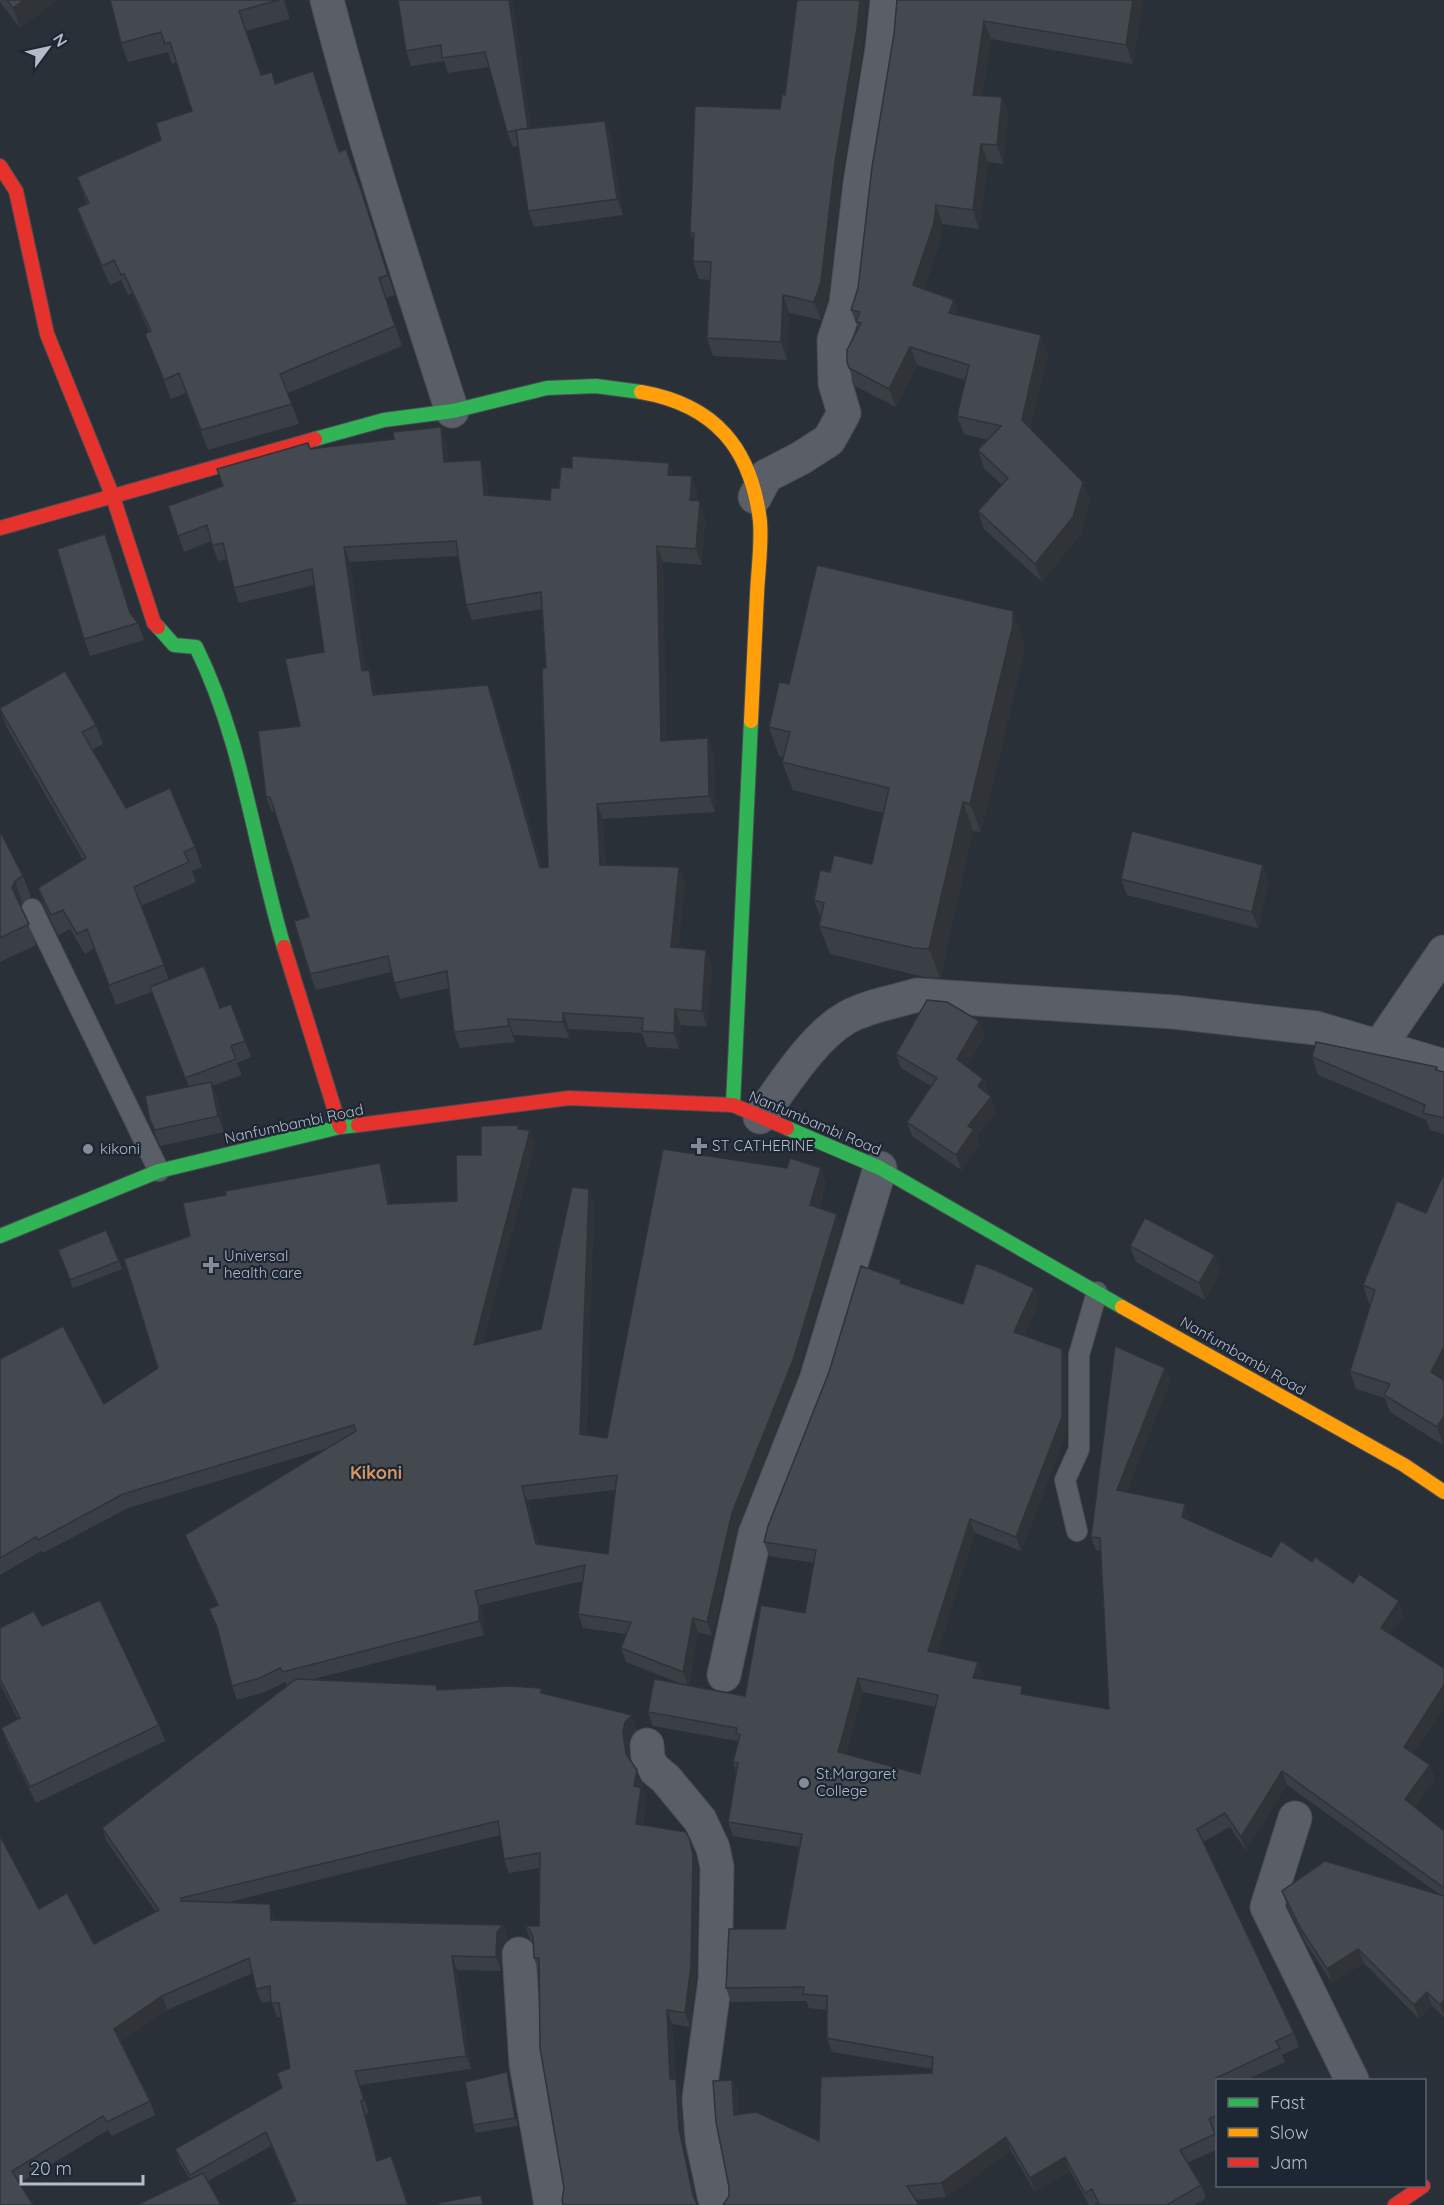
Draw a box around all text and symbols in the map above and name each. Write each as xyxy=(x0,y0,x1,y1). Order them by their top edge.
north arrow xyxy=(18,18,78,78)
text: N xyxy=(49,29,72,50)
street label: Nanfumbambi Road xyxy=(746,1086,884,1159)
street label: Nanfumbambi Road xyxy=(223,1099,365,1148)
place label: ST CATHERINE xyxy=(712,1136,814,1155)
marker: ST CATHERINE xyxy=(690,1137,708,1155)
place label: kikoni xyxy=(100,1139,140,1158)
marker: kikoni xyxy=(81,1142,95,1156)
place label: Universal health care xyxy=(224,1246,302,1282)
marker: Universal health care xyxy=(202,1256,220,1274)
street label: Nanfumbambi Road xyxy=(1177,1312,1309,1399)
district label: Kikoni xyxy=(350,1461,402,1484)
place label: St.Margaret College xyxy=(816,1764,897,1800)
marker: St.Margaret College xyxy=(797,1776,811,1790)
legend xyxy=(1216,2079,1426,2187)
text: Fast xyxy=(1270,2091,1305,2114)
text: Slow xyxy=(1270,2121,1308,2144)
scale bar xyxy=(21,2148,142,2186)
text: Jam xyxy=(1270,2151,1308,2174)
text: 20 m xyxy=(30,2157,72,2180)

